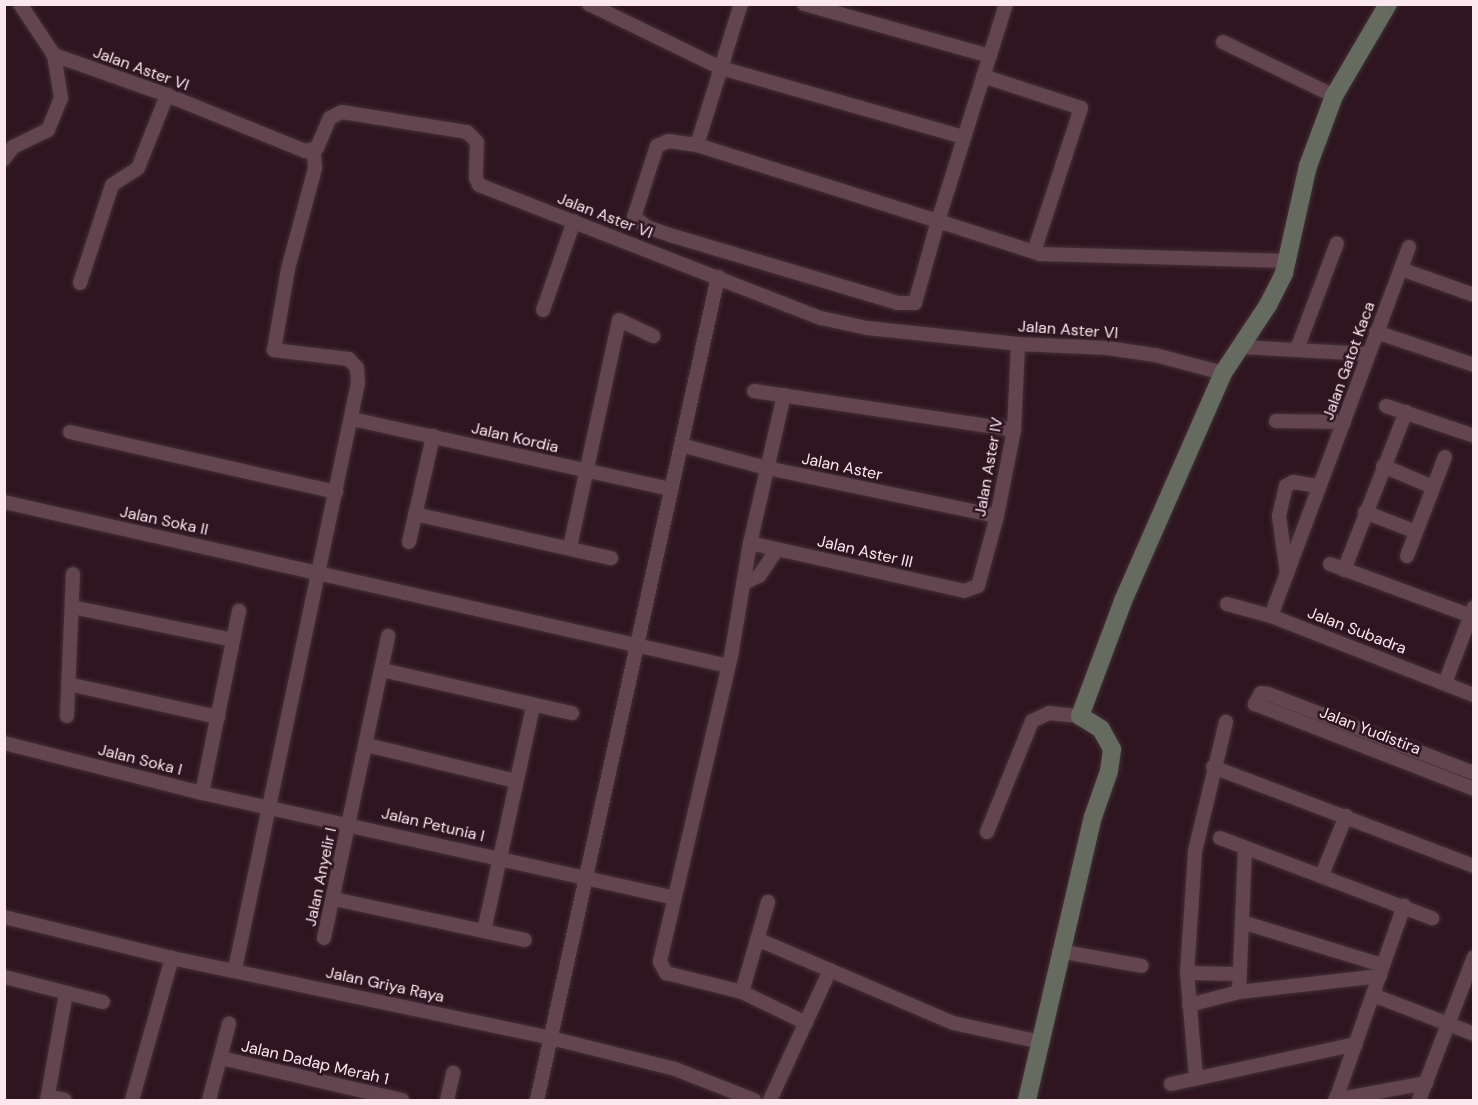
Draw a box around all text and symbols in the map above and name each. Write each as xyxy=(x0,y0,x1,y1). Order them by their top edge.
street label: Jalan Aster VI xyxy=(90,43,192,95)
street label: Jalan Aster VI xyxy=(555,189,655,243)
street label: Jalan Gatot Kaca xyxy=(1319,299,1379,423)
street label: Jalan Aster VI xyxy=(1017,317,1119,343)
street label: Jalan Aster IV xyxy=(971,416,1007,518)
street label: Jalan Kordia xyxy=(470,419,560,457)
street label: Jalan Aster xyxy=(800,449,884,485)
street label: Jalan Soka II xyxy=(118,502,210,540)
street label: Jalan Aster III xyxy=(815,532,915,572)
street label: Jalan Subadra xyxy=(1305,603,1409,659)
street label: Jalan Yudistira xyxy=(1317,703,1423,759)
street label: Jalan Soka I xyxy=(96,740,184,780)
street label: Jalan Petunia I xyxy=(380,804,486,846)
street label: Jalan Anyelir I xyxy=(301,826,341,928)
street label: Jalan Griya Raya xyxy=(324,963,446,1007)
street label: Jalan Dadap Merah 1 xyxy=(239,1037,391,1089)

